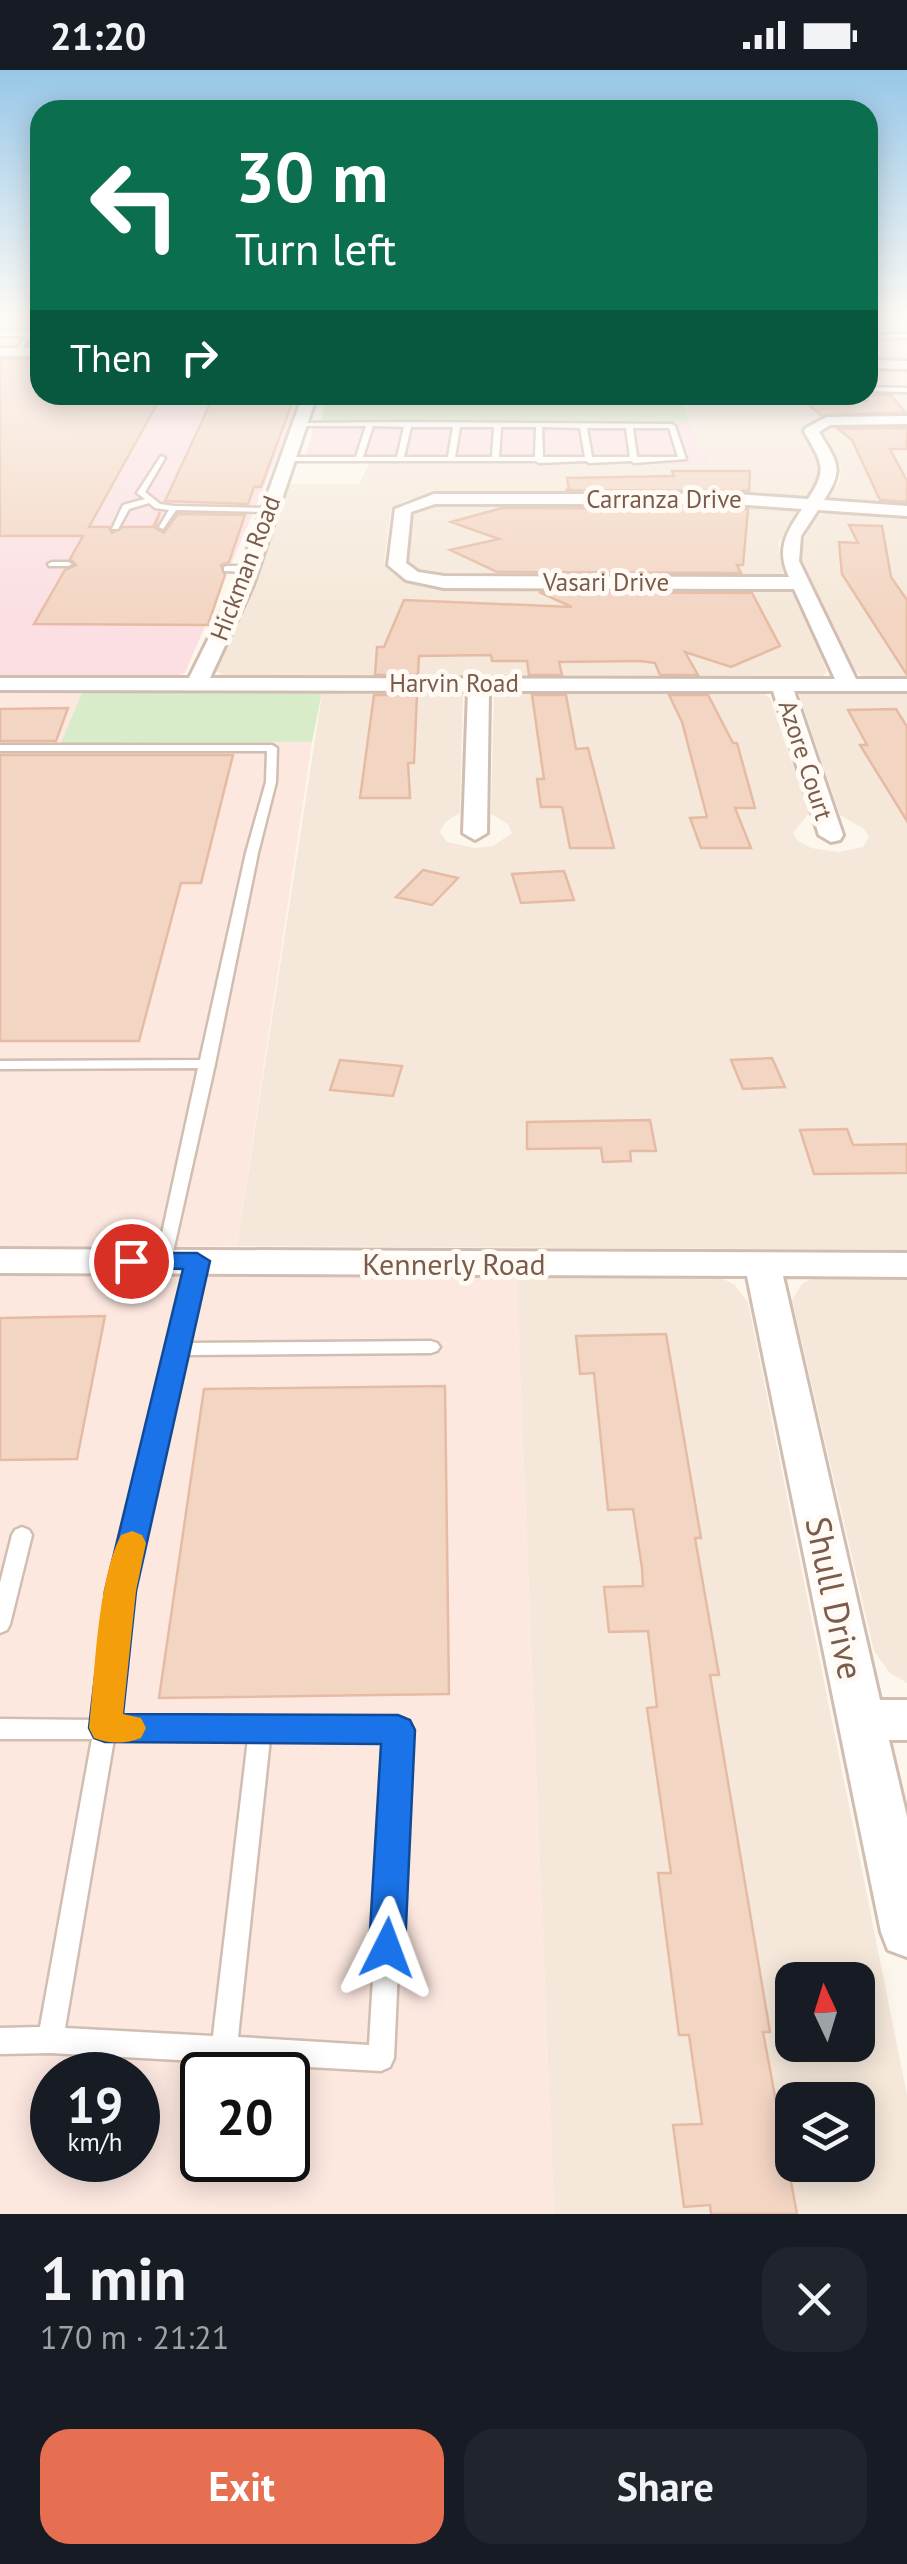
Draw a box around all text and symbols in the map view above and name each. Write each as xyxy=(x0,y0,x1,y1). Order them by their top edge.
text: 21:20 xyxy=(50,11,146,60)
text: 30 m xyxy=(235,131,388,221)
icon: left xyxy=(70,140,200,270)
text: Turn left xyxy=(235,219,396,277)
icon: right xyxy=(172,330,227,385)
text: Then xyxy=(70,333,152,382)
street label: Carranza Drive xyxy=(586,483,742,515)
street label: Hickman Road xyxy=(203,491,287,645)
street label: Vasari Drive xyxy=(542,566,669,598)
street label: Harvin Road xyxy=(389,667,519,699)
street label: Azore Court xyxy=(772,696,841,824)
pin xyxy=(89,1219,174,1304)
icon: arrive xyxy=(104,1234,159,1289)
street label: Kennerly Road xyxy=(362,1244,546,1283)
street label: Shull Drive xyxy=(795,1513,875,1683)
position arrow xyxy=(335,1896,439,2000)
north arrow xyxy=(775,1962,875,2062)
map controls xyxy=(775,1962,875,2182)
speed limit sign: 20 xyxy=(180,2052,310,2182)
text: 19 xyxy=(67,2072,123,2137)
button: layers xyxy=(775,2082,875,2182)
text: km/h xyxy=(68,2126,122,2158)
text: 1 min xyxy=(40,2239,186,2317)
button: close xyxy=(762,2247,867,2352)
text: 170 m · 21:21 xyxy=(40,2316,229,2358)
button: Exit xyxy=(40,2429,444,2544)
button: Share xyxy=(464,2429,867,2544)

